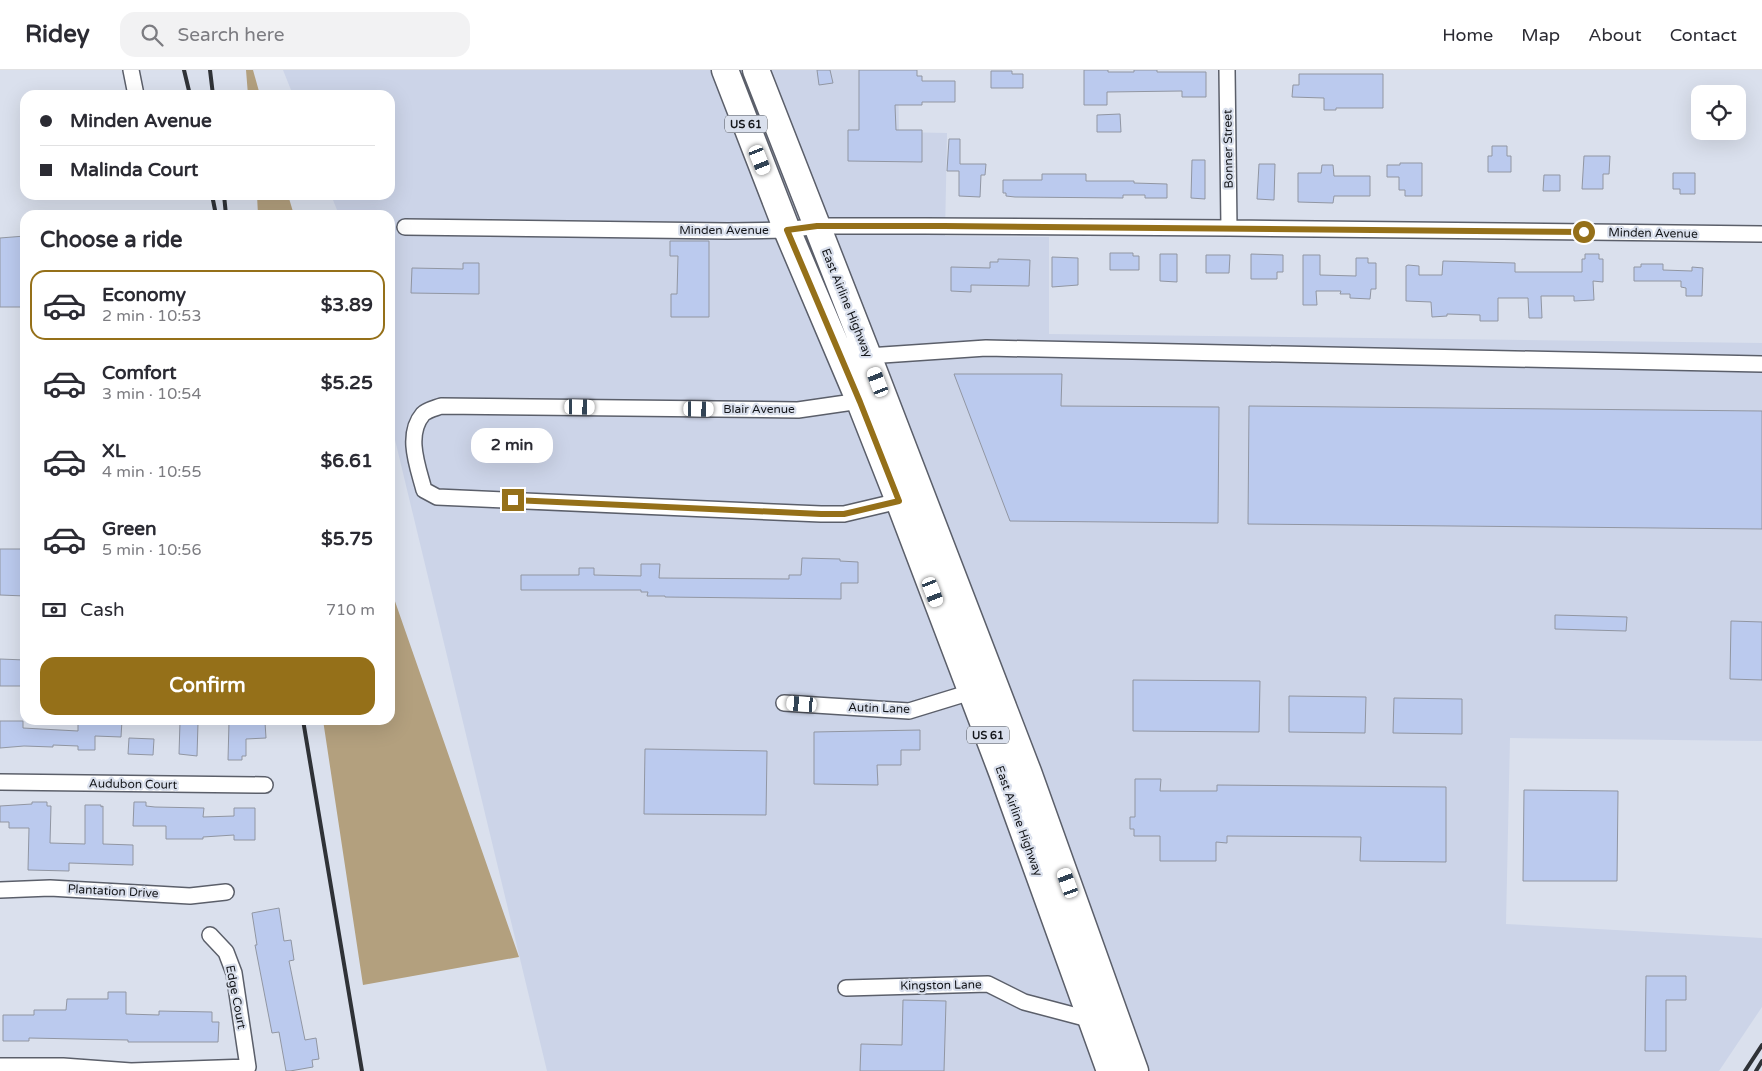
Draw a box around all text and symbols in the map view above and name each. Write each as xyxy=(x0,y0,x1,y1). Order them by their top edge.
search box xyxy=(120,12,470,57)
text: Ridey xyxy=(25,20,90,49)
icon: search xyxy=(138,21,166,49)
text: Search here xyxy=(178,24,284,46)
text: Home xyxy=(1442,24,1493,46)
text: Map xyxy=(1521,24,1560,46)
text: About xyxy=(1588,24,1642,46)
text: Contact xyxy=(1670,24,1737,46)
map controls xyxy=(1691,85,1746,140)
button: locate xyxy=(1691,85,1746,140)
street label: Bonner Street xyxy=(1220,109,1236,189)
text: Minden Avenue xyxy=(70,110,212,132)
road number: US 61 xyxy=(725,116,767,132)
car xyxy=(747,143,772,177)
text: Malinda Court xyxy=(70,159,198,181)
route start xyxy=(1573,221,1595,243)
street label: Minden Avenue xyxy=(679,223,769,237)
street label: Minden Avenue xyxy=(1608,225,1698,241)
text: Choose a ride xyxy=(40,227,183,253)
street label: East Airline Highway xyxy=(819,246,876,360)
icon: car xyxy=(42,283,87,328)
text: Economy xyxy=(102,284,186,306)
text: $3.89 xyxy=(321,294,373,316)
text: 2 min · 10:53 xyxy=(102,306,201,326)
icon: car xyxy=(42,361,87,406)
text: Comfort xyxy=(102,362,176,384)
car xyxy=(865,365,890,399)
text: $5.25 xyxy=(321,372,373,394)
text: 3 min · 10:54 xyxy=(102,384,201,404)
car xyxy=(564,399,595,415)
car xyxy=(683,401,714,417)
street label: Blair Avenue xyxy=(723,402,795,416)
callout: 2 min xyxy=(472,428,554,462)
text: 2 min xyxy=(491,435,533,455)
icon: car xyxy=(42,439,87,484)
text: XL xyxy=(102,440,126,462)
text: $6.61 xyxy=(321,450,373,472)
text: 4 min · 10:55 xyxy=(102,462,201,482)
route end xyxy=(502,489,524,511)
icon: car xyxy=(42,517,87,562)
text: Green xyxy=(102,518,156,540)
text: $5.75 xyxy=(321,528,373,550)
text: 5 min · 10:56 xyxy=(102,540,201,560)
car xyxy=(920,575,945,609)
icon: cash xyxy=(40,596,68,624)
text: Cash xyxy=(80,599,125,621)
text: 710 m xyxy=(326,600,375,620)
button: Confirm xyxy=(40,657,375,715)
car xyxy=(786,695,817,713)
street label: Autin Lane xyxy=(848,700,910,716)
road number: US 61 xyxy=(967,726,1009,744)
street label: East Airline Highway xyxy=(992,764,1046,879)
street label: Audubon Court xyxy=(89,776,178,792)
car xyxy=(1055,866,1080,900)
street label: Plantation Drive xyxy=(67,882,159,900)
street label: Edge Court xyxy=(223,964,249,1030)
street label: Kingston Lane xyxy=(900,977,982,993)

